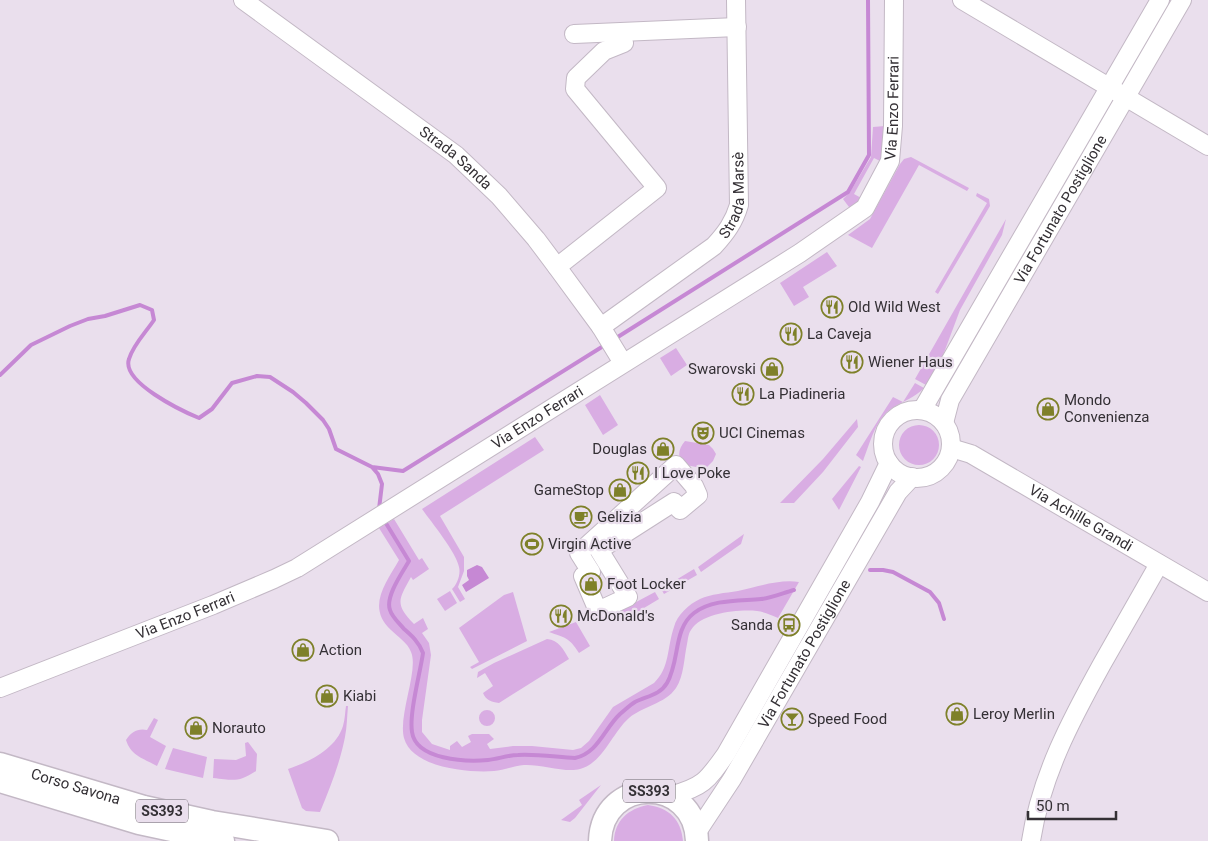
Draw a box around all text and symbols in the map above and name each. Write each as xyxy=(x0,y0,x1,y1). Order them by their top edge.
street label: Via Enzo Ferrari xyxy=(881,56,903,161)
street label: Strada Sanda xyxy=(416,122,496,193)
street label: Via Fortunato Postiglione xyxy=(1010,132,1111,287)
street label: Strada Marsè xyxy=(715,152,748,242)
restaurant icon: Old Wild West xyxy=(820,295,844,319)
place label: Old Wild West xyxy=(848,298,941,316)
restaurant icon: La Caveja xyxy=(779,322,803,346)
place label: La Caveja xyxy=(807,325,872,343)
restaurant icon: Wiener Haus xyxy=(840,350,864,374)
place label: Wiener Haus xyxy=(868,353,953,371)
shop icon: Swarovski xyxy=(760,357,784,381)
place label: Swarovski xyxy=(688,360,756,378)
street label: Via Enzo Ferrari xyxy=(488,382,586,453)
restaurant icon: La Piadineria xyxy=(731,382,755,406)
place label: La Piadineria xyxy=(759,385,845,403)
place label: Mondo Convenienza xyxy=(1064,391,1150,426)
shop icon: Mondo Convenienza xyxy=(1036,397,1060,421)
theatre icon: UCI Cinemas xyxy=(691,421,715,445)
place label: UCI Cinemas xyxy=(719,424,805,442)
shop icon: Douglas xyxy=(651,437,675,461)
place label: Douglas xyxy=(592,440,647,458)
restaurant icon: I Love Poke xyxy=(626,461,650,485)
place label: I Love Poke xyxy=(654,464,731,482)
shop icon: GameStop xyxy=(608,478,632,502)
place label: GameStop xyxy=(534,481,604,499)
street label: Via Achille Grandi xyxy=(1026,481,1136,555)
cafe icon: Gelizia xyxy=(569,505,593,529)
place label: Gelizia xyxy=(597,508,642,526)
sports icon: Virgin Active xyxy=(520,532,544,556)
place label: Virgin Active xyxy=(548,535,632,553)
shop icon: Foot Locker xyxy=(579,572,603,596)
place label: Foot Locker xyxy=(607,575,686,593)
street label: Via Fortunato Postiglione xyxy=(754,576,854,732)
street label: Via Enzo Ferrari xyxy=(133,588,237,643)
restaurant icon: McDonald's xyxy=(549,604,573,628)
place label: McDonald's xyxy=(577,607,655,625)
bus stop icon: Sanda xyxy=(777,613,801,637)
place label: Sanda xyxy=(731,616,773,634)
shop icon: Action xyxy=(291,638,315,662)
place label: Action xyxy=(319,641,362,659)
shop icon: Kiabi xyxy=(315,684,339,708)
place label: Kiabi xyxy=(343,687,376,705)
shop icon: Leroy Merlin xyxy=(945,702,969,726)
place label: Leroy Merlin xyxy=(973,705,1055,723)
bar icon: Speed Food xyxy=(780,707,804,731)
place label: Speed Food xyxy=(808,710,887,728)
shop icon: Norauto xyxy=(184,716,208,740)
place label: Norauto xyxy=(212,719,266,737)
street label: Corso Savona xyxy=(29,765,123,808)
road number: SS393 xyxy=(623,779,675,802)
scale bar xyxy=(1028,788,1116,820)
text: 50 m xyxy=(1036,797,1070,815)
road number: SS393 xyxy=(136,799,188,822)

